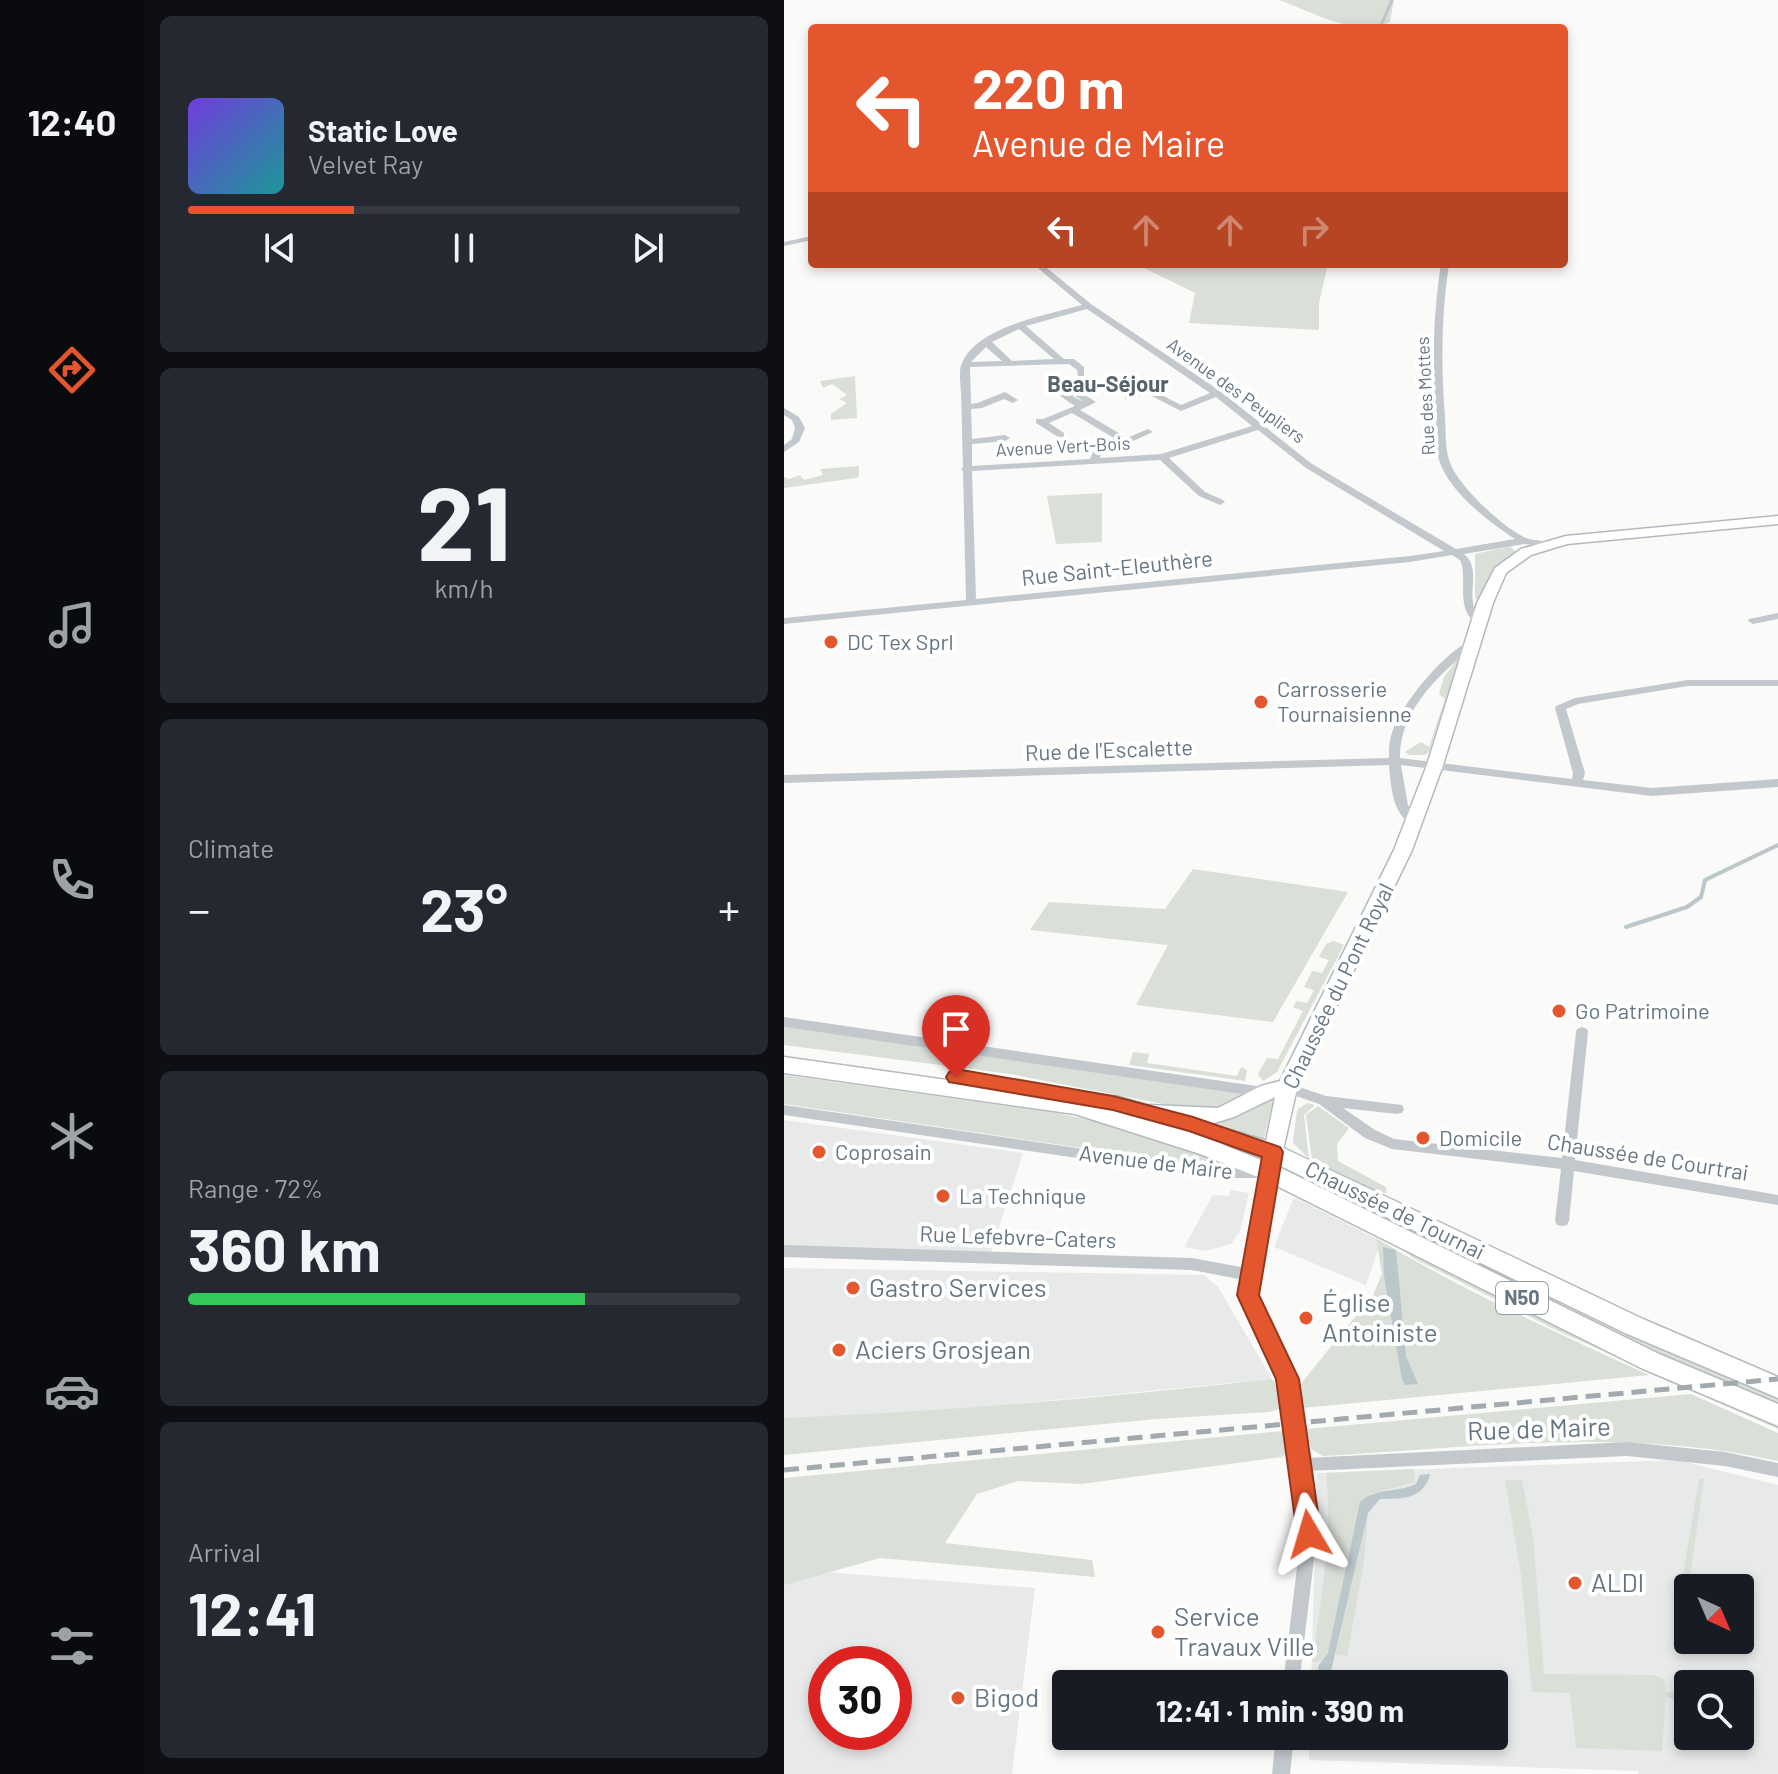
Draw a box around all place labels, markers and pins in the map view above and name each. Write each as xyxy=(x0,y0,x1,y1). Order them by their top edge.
place label: DC Tex Sprl xyxy=(847,628,954,654)
marker: DC Tex Sprl xyxy=(822,633,840,651)
place label: Carrosserie Tournaisienne xyxy=(1277,675,1412,726)
marker: Carrosserie Tournaisienne xyxy=(1252,693,1270,711)
pin xyxy=(922,995,990,1077)
place label: Go Patrimoine xyxy=(1575,997,1710,1023)
marker: Go Patrimoine xyxy=(1550,1002,1568,1020)
place label: Domicile xyxy=(1439,1124,1522,1150)
marker: Domicile xyxy=(1414,1129,1432,1147)
place label: Coprosain xyxy=(835,1138,932,1164)
marker: Coprosain xyxy=(810,1143,828,1161)
place label: La Technique xyxy=(959,1182,1086,1208)
marker: La Technique xyxy=(934,1187,952,1205)
place label: Gastro Services xyxy=(869,1271,1046,1302)
marker: Gastro Services xyxy=(844,1279,862,1297)
place label: Église Antoiniste xyxy=(1322,1286,1438,1347)
marker: Église Antoiniste xyxy=(1297,1309,1315,1327)
place label: Aciers Grosjean xyxy=(855,1333,1031,1364)
marker: Aciers Grosjean xyxy=(830,1341,848,1359)
place label: ALDI xyxy=(1591,1566,1644,1597)
marker: ALDI xyxy=(1566,1574,1584,1592)
place label: Service Travaux Ville xyxy=(1174,1600,1315,1661)
marker: Service Travaux Ville xyxy=(1149,1623,1167,1641)
place label: Bigod xyxy=(974,1681,1039,1712)
marker: Bigod xyxy=(949,1689,967,1707)

